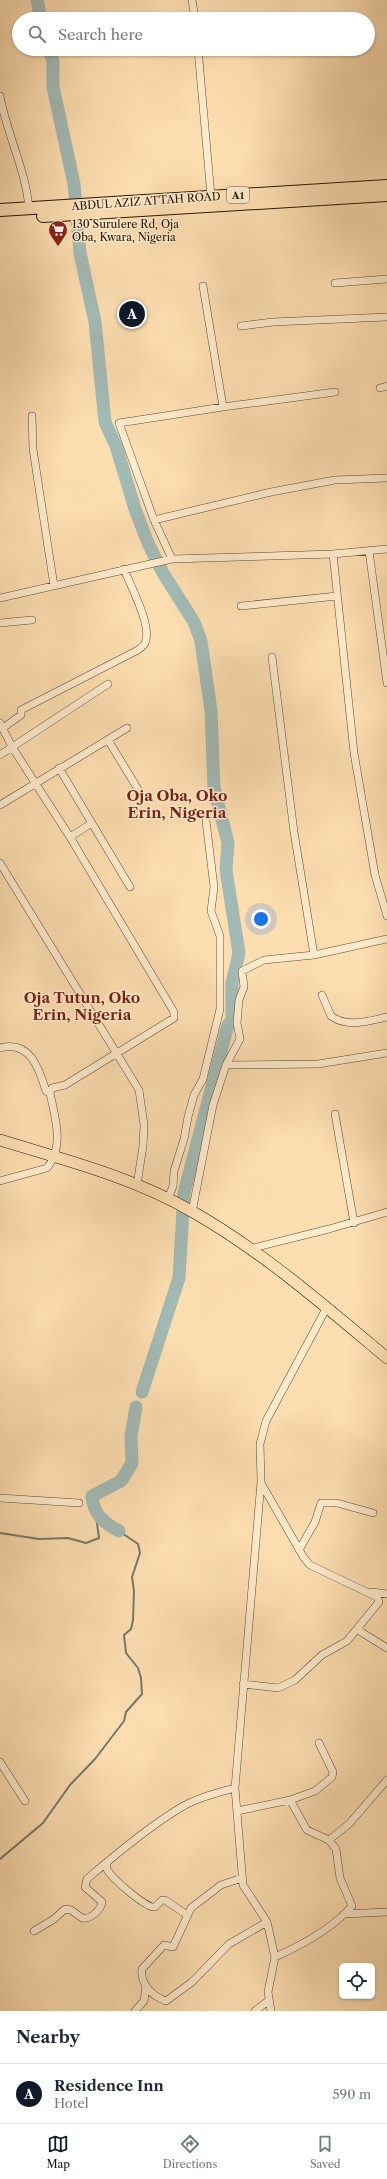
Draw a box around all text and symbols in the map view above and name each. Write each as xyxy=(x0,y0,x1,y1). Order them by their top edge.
search box xyxy=(12,12,375,56)
icon: search xyxy=(26,23,48,45)
text: Search here xyxy=(58,25,143,44)
road number: A1 xyxy=(227,187,249,203)
street label: ABDUL AZIZ ATTAH ROAD xyxy=(70,189,221,213)
place label: 130 Surulere Rd, Oja Oba, Kwara, Nigeria xyxy=(72,217,179,244)
supermarket icon: 130 Surulere Rd, Oja Oba, Kwara, Nigeria xyxy=(47,219,69,247)
pin: A xyxy=(119,299,145,329)
district label: Oja Oba, Oko Erin, Nigeria xyxy=(126,786,228,822)
your location xyxy=(251,909,271,929)
district label: Oja Tutun, Oko Erin, Nigeria xyxy=(24,988,140,1024)
map controls xyxy=(339,1963,375,1999)
button: locate xyxy=(339,1963,375,1999)
text: Nearby xyxy=(16,2027,80,2047)
text: Residence Inn xyxy=(54,2076,164,2095)
text: A xyxy=(24,2086,34,2102)
text: 590 m xyxy=(333,2086,371,2102)
text: Hotel xyxy=(54,2095,89,2111)
tab: Map xyxy=(46,2133,70,2171)
tab: Directions xyxy=(163,2133,217,2171)
tab: Saved xyxy=(310,2133,341,2171)

